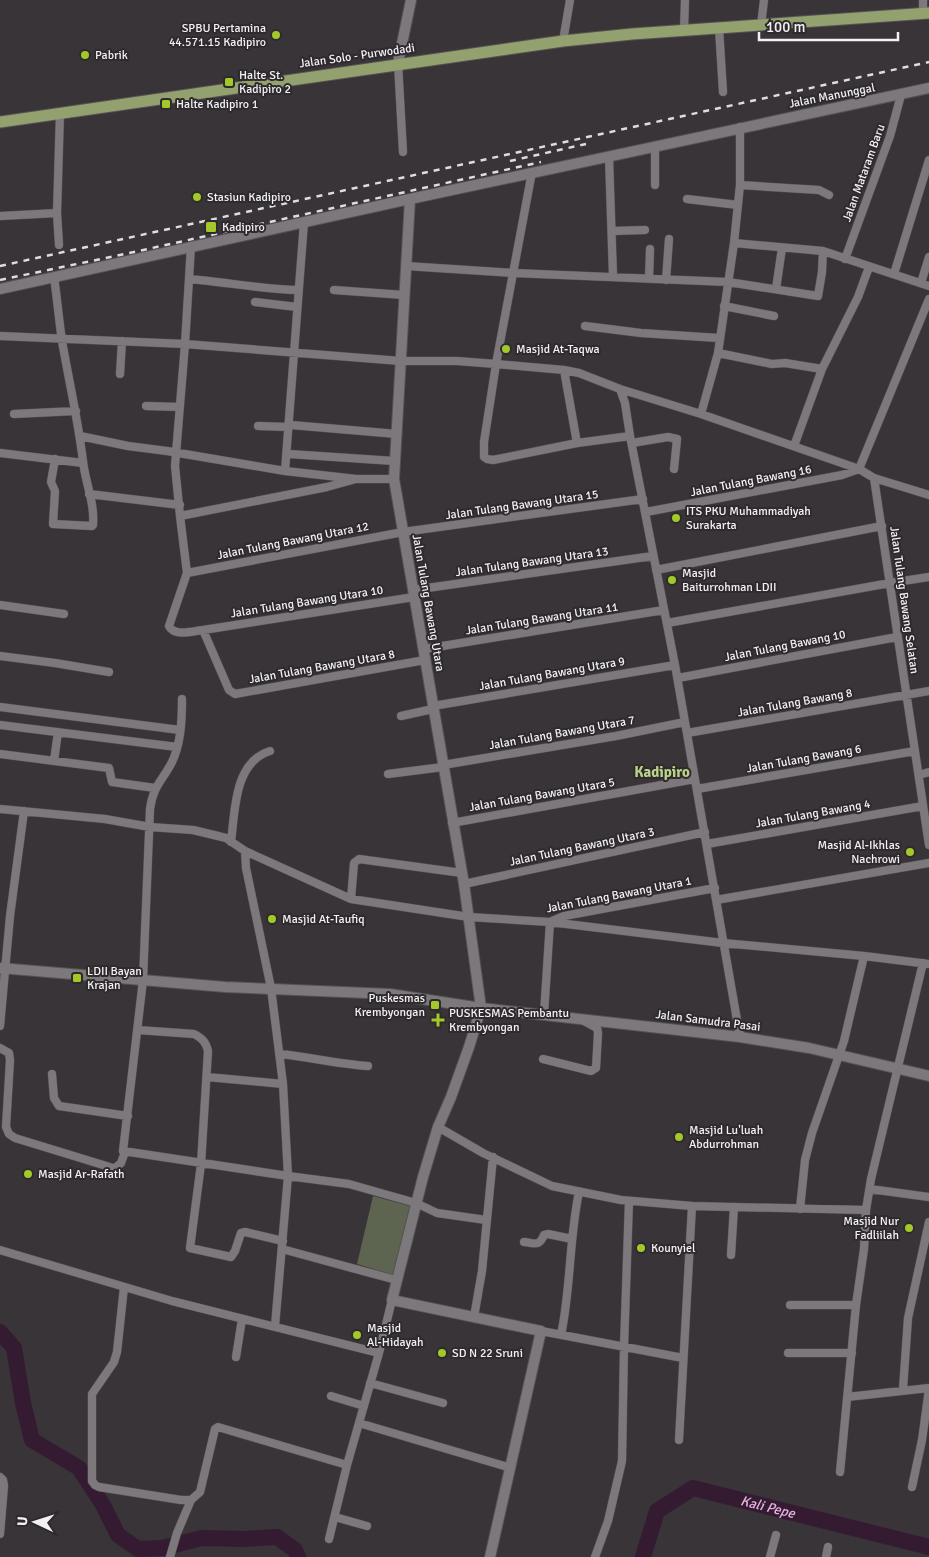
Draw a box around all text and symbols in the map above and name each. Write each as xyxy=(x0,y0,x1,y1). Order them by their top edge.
scale bar xyxy=(759,10,898,42)
text: 100 m xyxy=(766,18,806,36)
place label: SPBU Pertamina 44.571.15 Kadipiro xyxy=(169,21,266,50)
marker: SPBU Pertamina 44.571.15 Kadipiro xyxy=(270,29,282,41)
street label: Jalan Solo - Purwodadi xyxy=(298,40,416,72)
place label: Pabrik xyxy=(95,48,128,63)
marker: Pabrik xyxy=(79,49,91,61)
place label: Halte St. Kadipiro 2 xyxy=(239,68,291,97)
marker: Halte St. Kadipiro 2 xyxy=(223,76,235,88)
street label: Jalan Manunggal xyxy=(788,80,877,112)
place label: Halte Kadipiro 1 xyxy=(176,97,258,112)
marker: Halte Kadipiro 1 xyxy=(160,98,172,110)
street label: Jalan Mataram Baru xyxy=(839,122,889,224)
place label: Stasiun Kadipiro xyxy=(207,190,291,205)
marker: Stasiun Kadipiro xyxy=(191,191,203,203)
marker: Kadipiro xyxy=(204,220,218,234)
place label: Kadipiro xyxy=(222,220,265,235)
place label: Masjid At-Taqwa xyxy=(516,342,600,357)
marker: Masjid At-Taqwa xyxy=(500,343,512,355)
street label: Jalan Tulang Bawang 16 xyxy=(689,462,813,500)
street label: Jalan Tulang Bawang Utara 15 xyxy=(445,487,599,523)
place label: ITS PKU Muhammadiyah Surakarta xyxy=(686,504,811,533)
marker: ITS PKU Muhammadiyah Surakarta xyxy=(670,512,682,524)
street label: Jalan Tulang Bawang Utara 12 xyxy=(216,519,370,563)
street label: Jalan Tulang Bawang Selatan xyxy=(886,525,922,675)
street label: Jalan Tulang Bawang Utara xyxy=(409,533,447,673)
street label: Jalan Tulang Bawang Utara 13 xyxy=(455,544,609,580)
place label: Masjid Baiturrohman LDII xyxy=(682,566,777,595)
marker: Masjid Baiturrohman LDII xyxy=(666,574,678,586)
street label: Jalan Tulang Bawang Utara 10 xyxy=(230,583,384,621)
street label: Jalan Tulang Bawang Utara 11 xyxy=(465,600,619,638)
street label: Jalan Tulang Bawang 10 xyxy=(723,627,847,665)
street label: Jalan Tulang Bawang Utara 8 xyxy=(248,647,396,687)
street label: Jalan Tulang Bawang Utara 9 xyxy=(478,654,626,694)
street label: Jalan Tulang Bawang 8 xyxy=(736,686,854,720)
street label: Jalan Tulang Bawang Utara 7 xyxy=(488,713,636,753)
street label: Jalan Tulang Bawang 6 xyxy=(745,742,863,776)
district label: Kadipiro xyxy=(634,763,690,781)
street label: Jalan Tulang Bawang Utara 5 xyxy=(468,775,616,815)
street label: Jalan Tulang Bawang 4 xyxy=(754,796,872,831)
street label: Jalan Tulang Bawang Utara 3 xyxy=(508,824,656,870)
place label: Masjid Al-Ikhlas Nachrowi xyxy=(818,838,900,867)
marker: Masjid Al-Ikhlas Nachrowi xyxy=(904,846,916,858)
street label: Jalan Tulang Bawang Utara 1 xyxy=(545,874,693,916)
place label: Masjid At-Taufiq xyxy=(282,912,365,927)
marker: Masjid At-Taufiq xyxy=(266,913,278,925)
place label: LDII Bayan Krajan xyxy=(87,964,142,993)
marker: LDII Bayan Krajan xyxy=(71,972,83,984)
place label: Puskesmas Krembyongan xyxy=(355,991,425,1020)
marker: Puskesmas Krembyongan xyxy=(429,999,441,1011)
place label: PUSKESMAS Pembantu Krembyongan xyxy=(449,1006,569,1035)
street label: Jalan Samudra Pasai xyxy=(655,1007,761,1035)
marker: PUSKESMAS Pembantu Krembyongan xyxy=(431,1013,445,1027)
place label: Masjid Lu'luah Abdurrohman xyxy=(689,1123,763,1152)
marker: Masjid Lu'luah Abdurrohman xyxy=(673,1131,685,1143)
place label: Masjid Ar-Rafath xyxy=(38,1167,125,1182)
marker: Masjid Ar-Rafath xyxy=(22,1168,34,1180)
place label: Masjid Nur Fadliilah xyxy=(843,1214,900,1243)
marker: Masjid Nur Fadliilah xyxy=(903,1222,915,1234)
place label: Kounyiel xyxy=(651,1241,696,1256)
marker: Kounyiel xyxy=(635,1242,647,1254)
place label: Masjid Al-Hidayah xyxy=(367,1321,424,1350)
marker: Masjid Al-Hidayah xyxy=(351,1329,363,1341)
place label: SD N 22 Sruni xyxy=(452,1346,523,1361)
marker: SD N 22 Sruni xyxy=(436,1347,448,1359)
water label: Kali Pepe xyxy=(739,1492,798,1522)
north arrow xyxy=(10,1497,60,1547)
text: U xyxy=(14,1516,31,1526)

